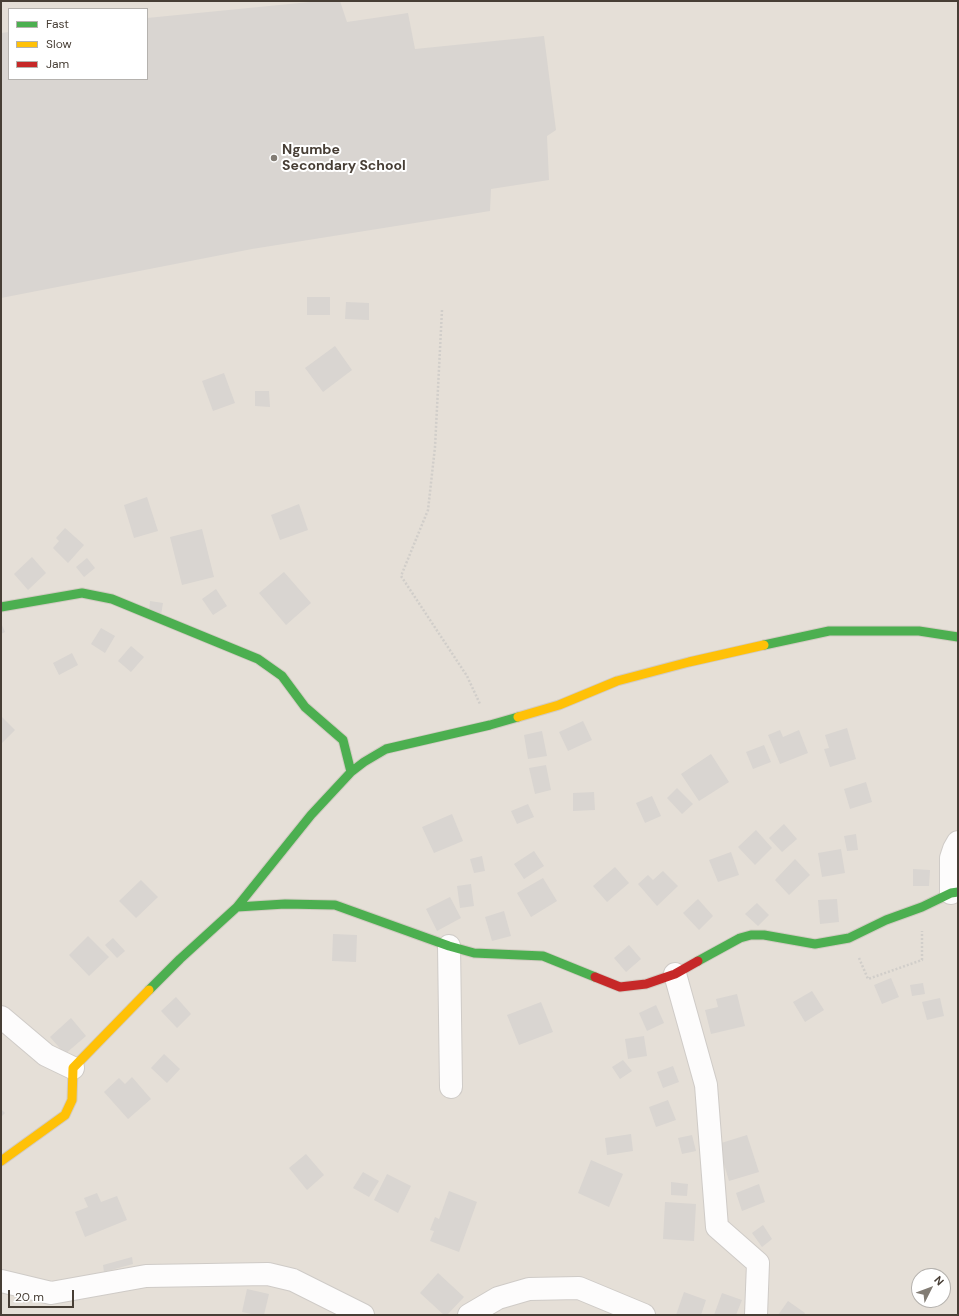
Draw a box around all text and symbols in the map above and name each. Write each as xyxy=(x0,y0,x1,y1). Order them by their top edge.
legend xyxy=(8,8,148,80)
text: Fast xyxy=(46,16,69,32)
text: Slow xyxy=(46,36,72,52)
text: Jam xyxy=(46,56,69,72)
place label: Ngumbe Secondary School xyxy=(282,142,406,174)
marker: Ngumbe Secondary School xyxy=(269,153,279,163)
north arrow xyxy=(911,1268,951,1308)
text: N xyxy=(931,1273,947,1288)
scale bar xyxy=(10,1282,76,1308)
text: 20 m xyxy=(15,1289,44,1305)

